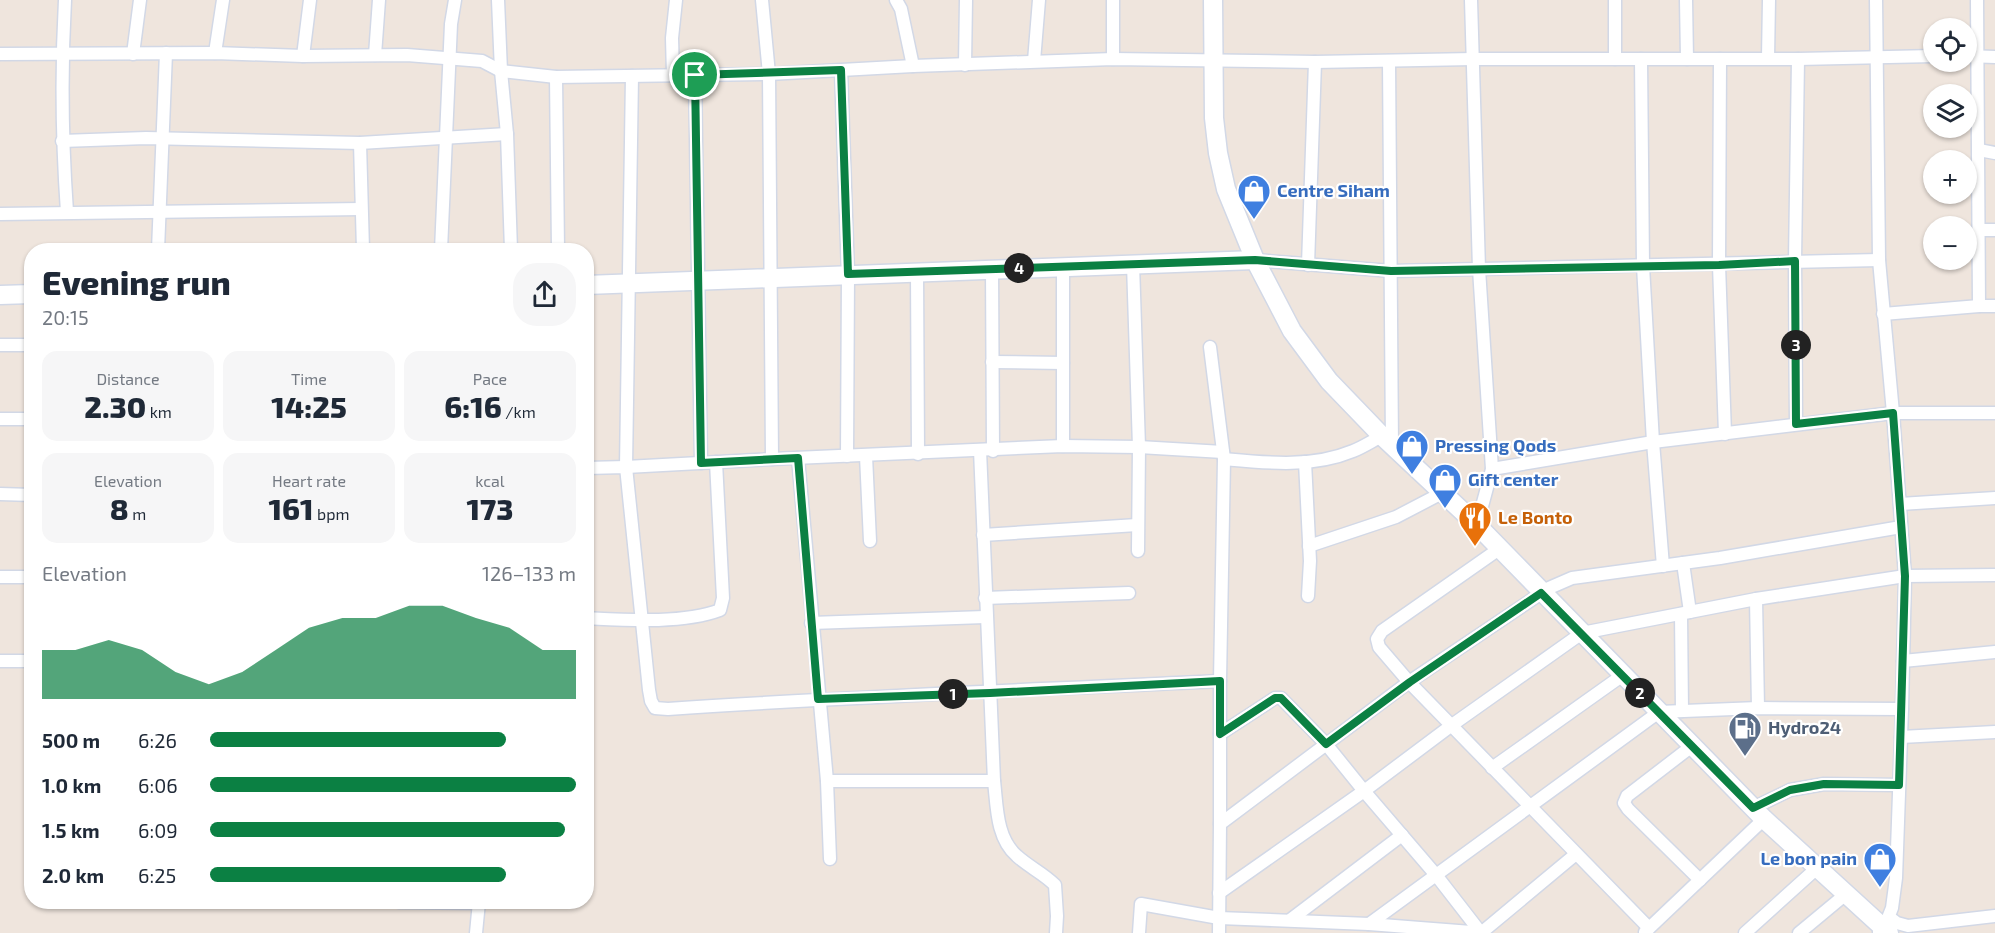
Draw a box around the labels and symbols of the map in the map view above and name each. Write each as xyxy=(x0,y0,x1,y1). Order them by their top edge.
pin xyxy=(669,49,720,100)
shop icon: Centre Siham xyxy=(1236,173,1272,220)
place label: Centre Siham xyxy=(1277,179,1390,201)
pin: 4 xyxy=(1004,253,1034,283)
pin: 3 xyxy=(1781,330,1811,360)
shop icon: Pressing Qods xyxy=(1394,428,1430,475)
place label: Pressing Qods xyxy=(1435,434,1556,456)
shop icon: Gift center xyxy=(1427,462,1463,509)
place label: Gift center xyxy=(1468,468,1559,490)
restaurant icon: Le Bonto xyxy=(1457,500,1493,547)
place label: Le Bonto xyxy=(1498,506,1573,528)
pin: 2 xyxy=(1625,678,1655,708)
pin: 1 xyxy=(938,679,968,709)
fuel station icon: Hydro24 xyxy=(1727,710,1763,757)
place label: Hydro24 xyxy=(1768,716,1841,738)
shop icon: Le bon pain xyxy=(1862,841,1898,888)
place label: Le bon pain xyxy=(1760,847,1857,869)

